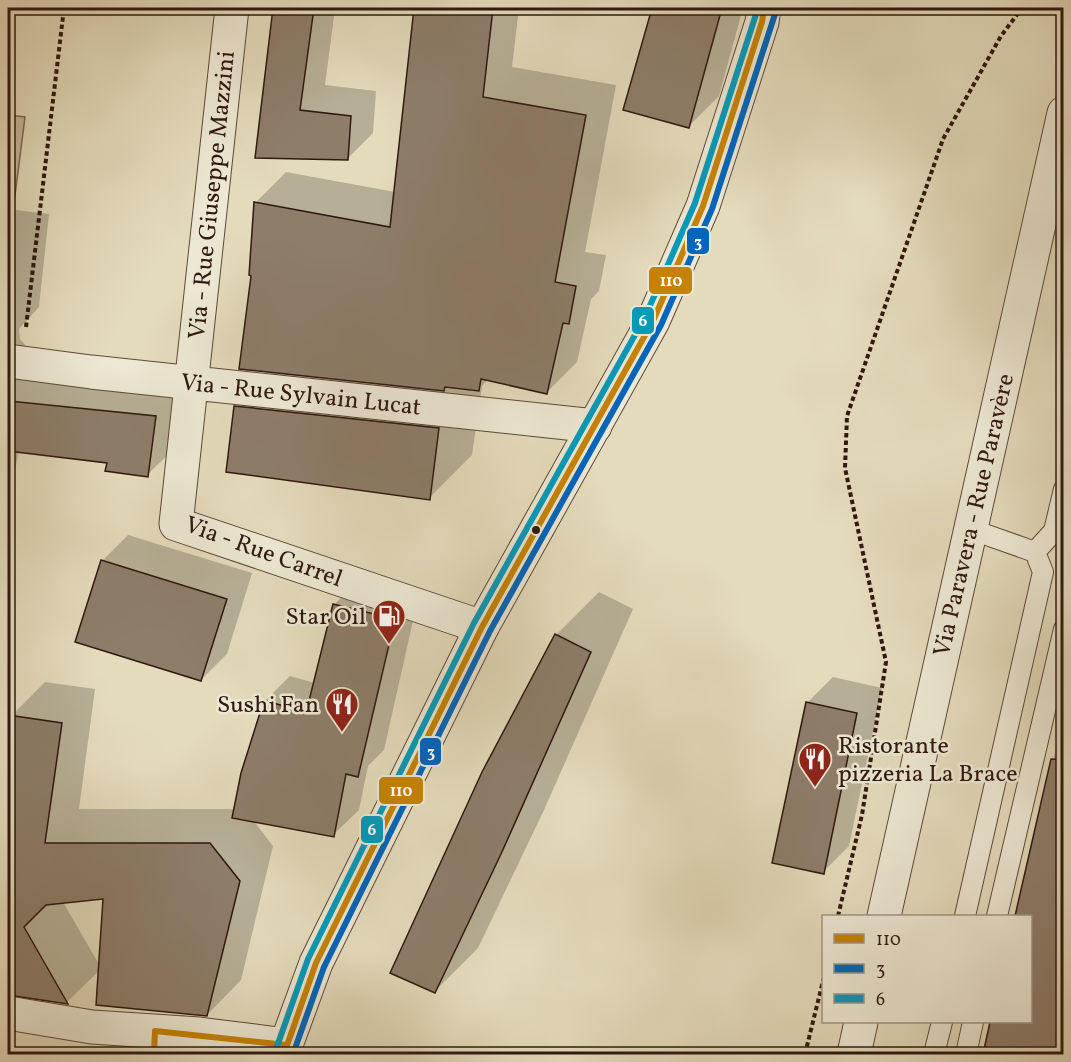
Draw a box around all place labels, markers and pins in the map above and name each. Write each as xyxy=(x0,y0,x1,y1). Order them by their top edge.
unlabelled marker xyxy=(530,524,542,536)
fuel station icon: Star Oil xyxy=(371,598,407,645)
place label: Star Oil xyxy=(286,601,366,635)
restaurant icon: Sushi Fan xyxy=(324,686,360,733)
place label: Sushi Fan xyxy=(217,689,319,723)
place label: Ristorante pizzeria La Brace xyxy=(838,730,1018,792)
restaurant icon: Ristorante pizzeria La Brace xyxy=(797,741,833,788)

